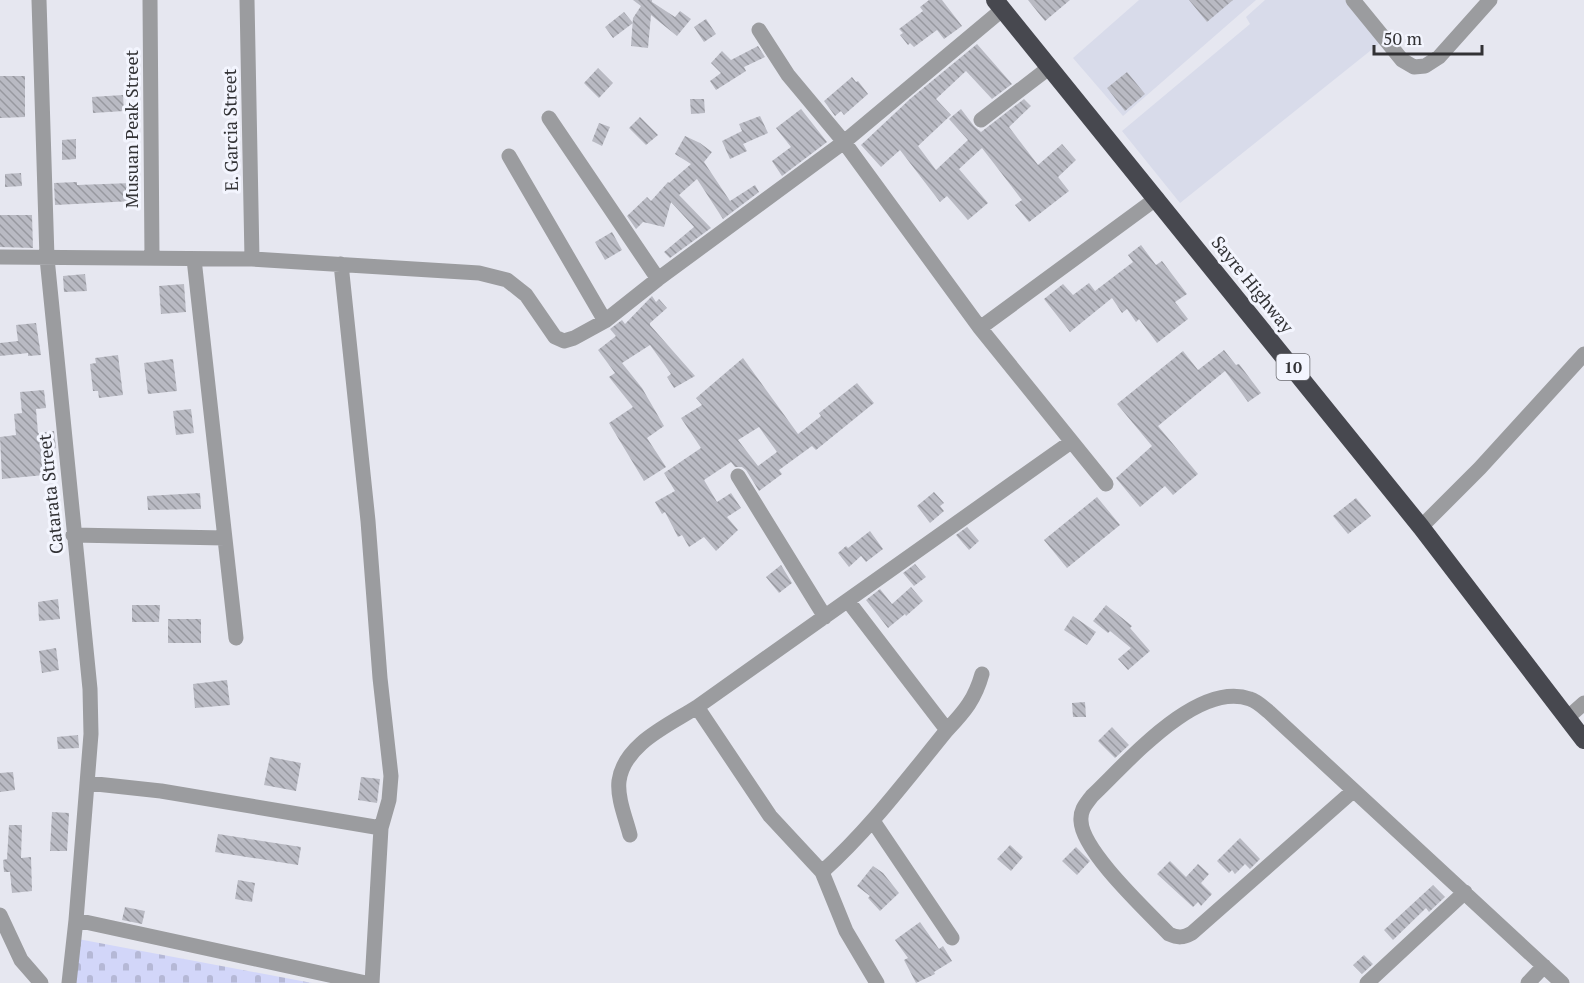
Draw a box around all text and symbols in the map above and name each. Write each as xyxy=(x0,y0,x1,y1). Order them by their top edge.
scale bar xyxy=(1374,18,1482,56)
text: 50 m xyxy=(1383,26,1423,50)
street label: Musuan Peak Street xyxy=(119,50,143,208)
street label: E. Garcia Street xyxy=(217,68,243,192)
street label: Sayre Highway xyxy=(1207,231,1300,338)
road number: 10 xyxy=(1276,354,1310,380)
street label: Catarata Street xyxy=(32,432,68,555)

